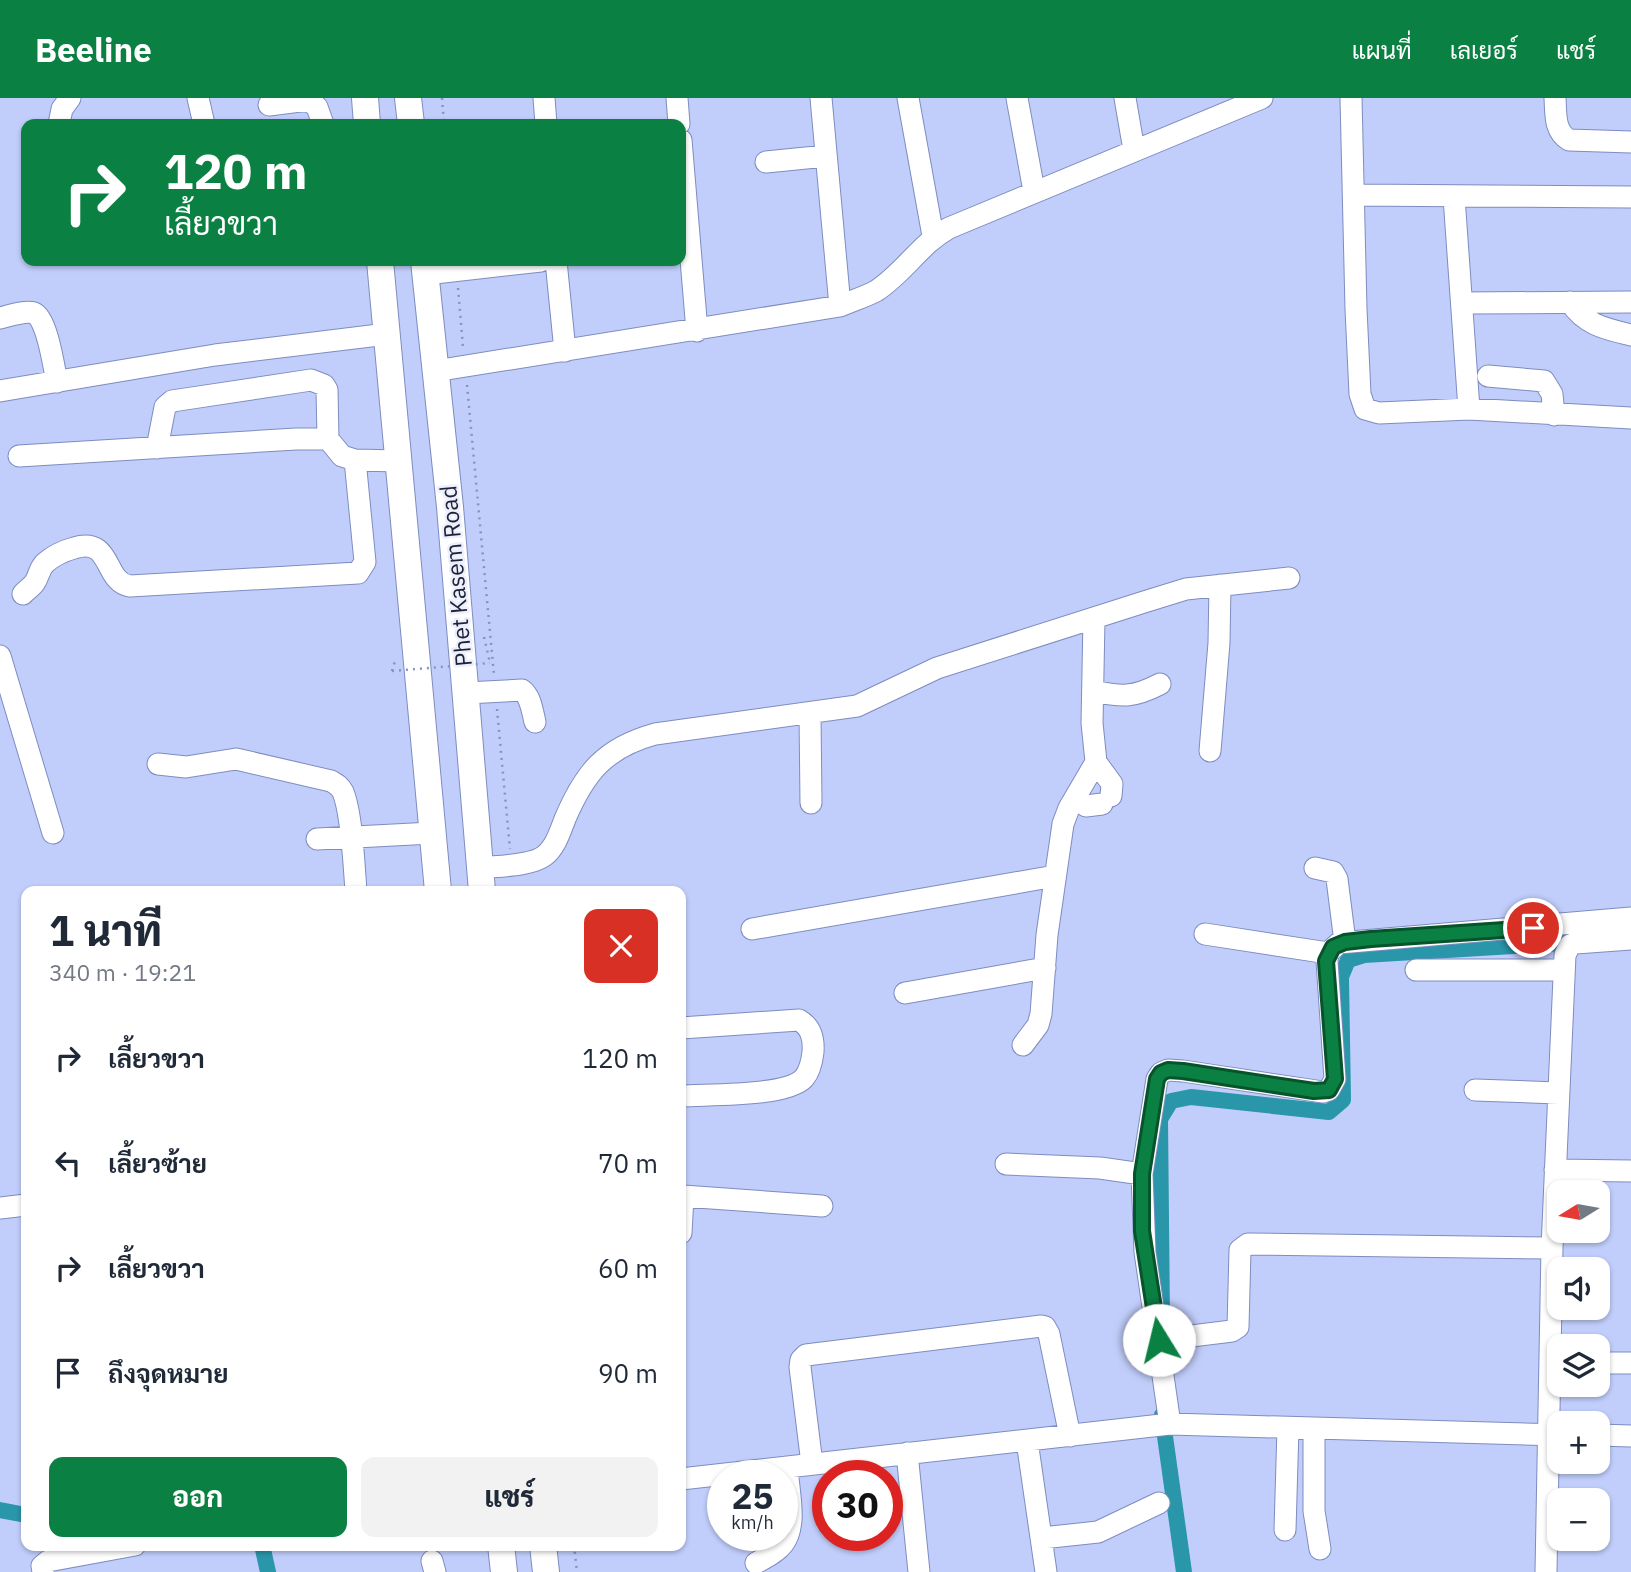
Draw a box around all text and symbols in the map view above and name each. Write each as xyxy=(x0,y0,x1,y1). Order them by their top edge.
text: Beeline xyxy=(35,28,152,71)
text: แผนที่ xyxy=(1352,34,1412,66)
text: เลเยอร์ xyxy=(1450,34,1518,66)
text: แชร์ xyxy=(1556,34,1596,66)
text: 120 m xyxy=(164,139,308,202)
icon: right xyxy=(49,147,140,238)
text: เลี้ยวขวา xyxy=(164,202,278,244)
street label: Phet Kasem Road xyxy=(432,484,478,668)
pin xyxy=(1503,898,1563,958)
text: 1 นาที xyxy=(49,903,162,958)
button: close xyxy=(584,909,658,983)
icon: arrive xyxy=(1514,909,1552,947)
text: 340 m · 19:21 xyxy=(49,957,196,987)
icon: right xyxy=(49,1039,87,1077)
text: เลี้ยวขวา xyxy=(108,1041,205,1075)
text: 120 m xyxy=(582,1041,658,1075)
icon: left xyxy=(49,1144,87,1182)
text: เลี้ยวซ้าย xyxy=(108,1146,207,1180)
text: 70 m xyxy=(598,1146,658,1180)
north arrow xyxy=(1547,1180,1610,1242)
map controls xyxy=(1547,1180,1610,1551)
icon: right xyxy=(49,1249,87,1287)
text: เลี้ยวขวา xyxy=(108,1251,205,1285)
text: 60 m xyxy=(598,1251,658,1285)
button: sound xyxy=(1547,1257,1610,1320)
position arrow xyxy=(1122,1303,1196,1377)
button: layers xyxy=(1547,1334,1610,1397)
icon: arrive xyxy=(49,1354,87,1392)
text: ถึงจุดหมาย xyxy=(108,1356,229,1390)
text: 90 m xyxy=(598,1356,658,1390)
button: + xyxy=(1547,1411,1610,1474)
button: ออก xyxy=(49,1457,347,1537)
button: แชร์ xyxy=(361,1457,658,1537)
speed limit sign: 30 xyxy=(812,1460,903,1551)
text: 25 xyxy=(731,1473,774,1519)
button: − xyxy=(1547,1488,1610,1551)
text: km/h xyxy=(731,1511,774,1534)

